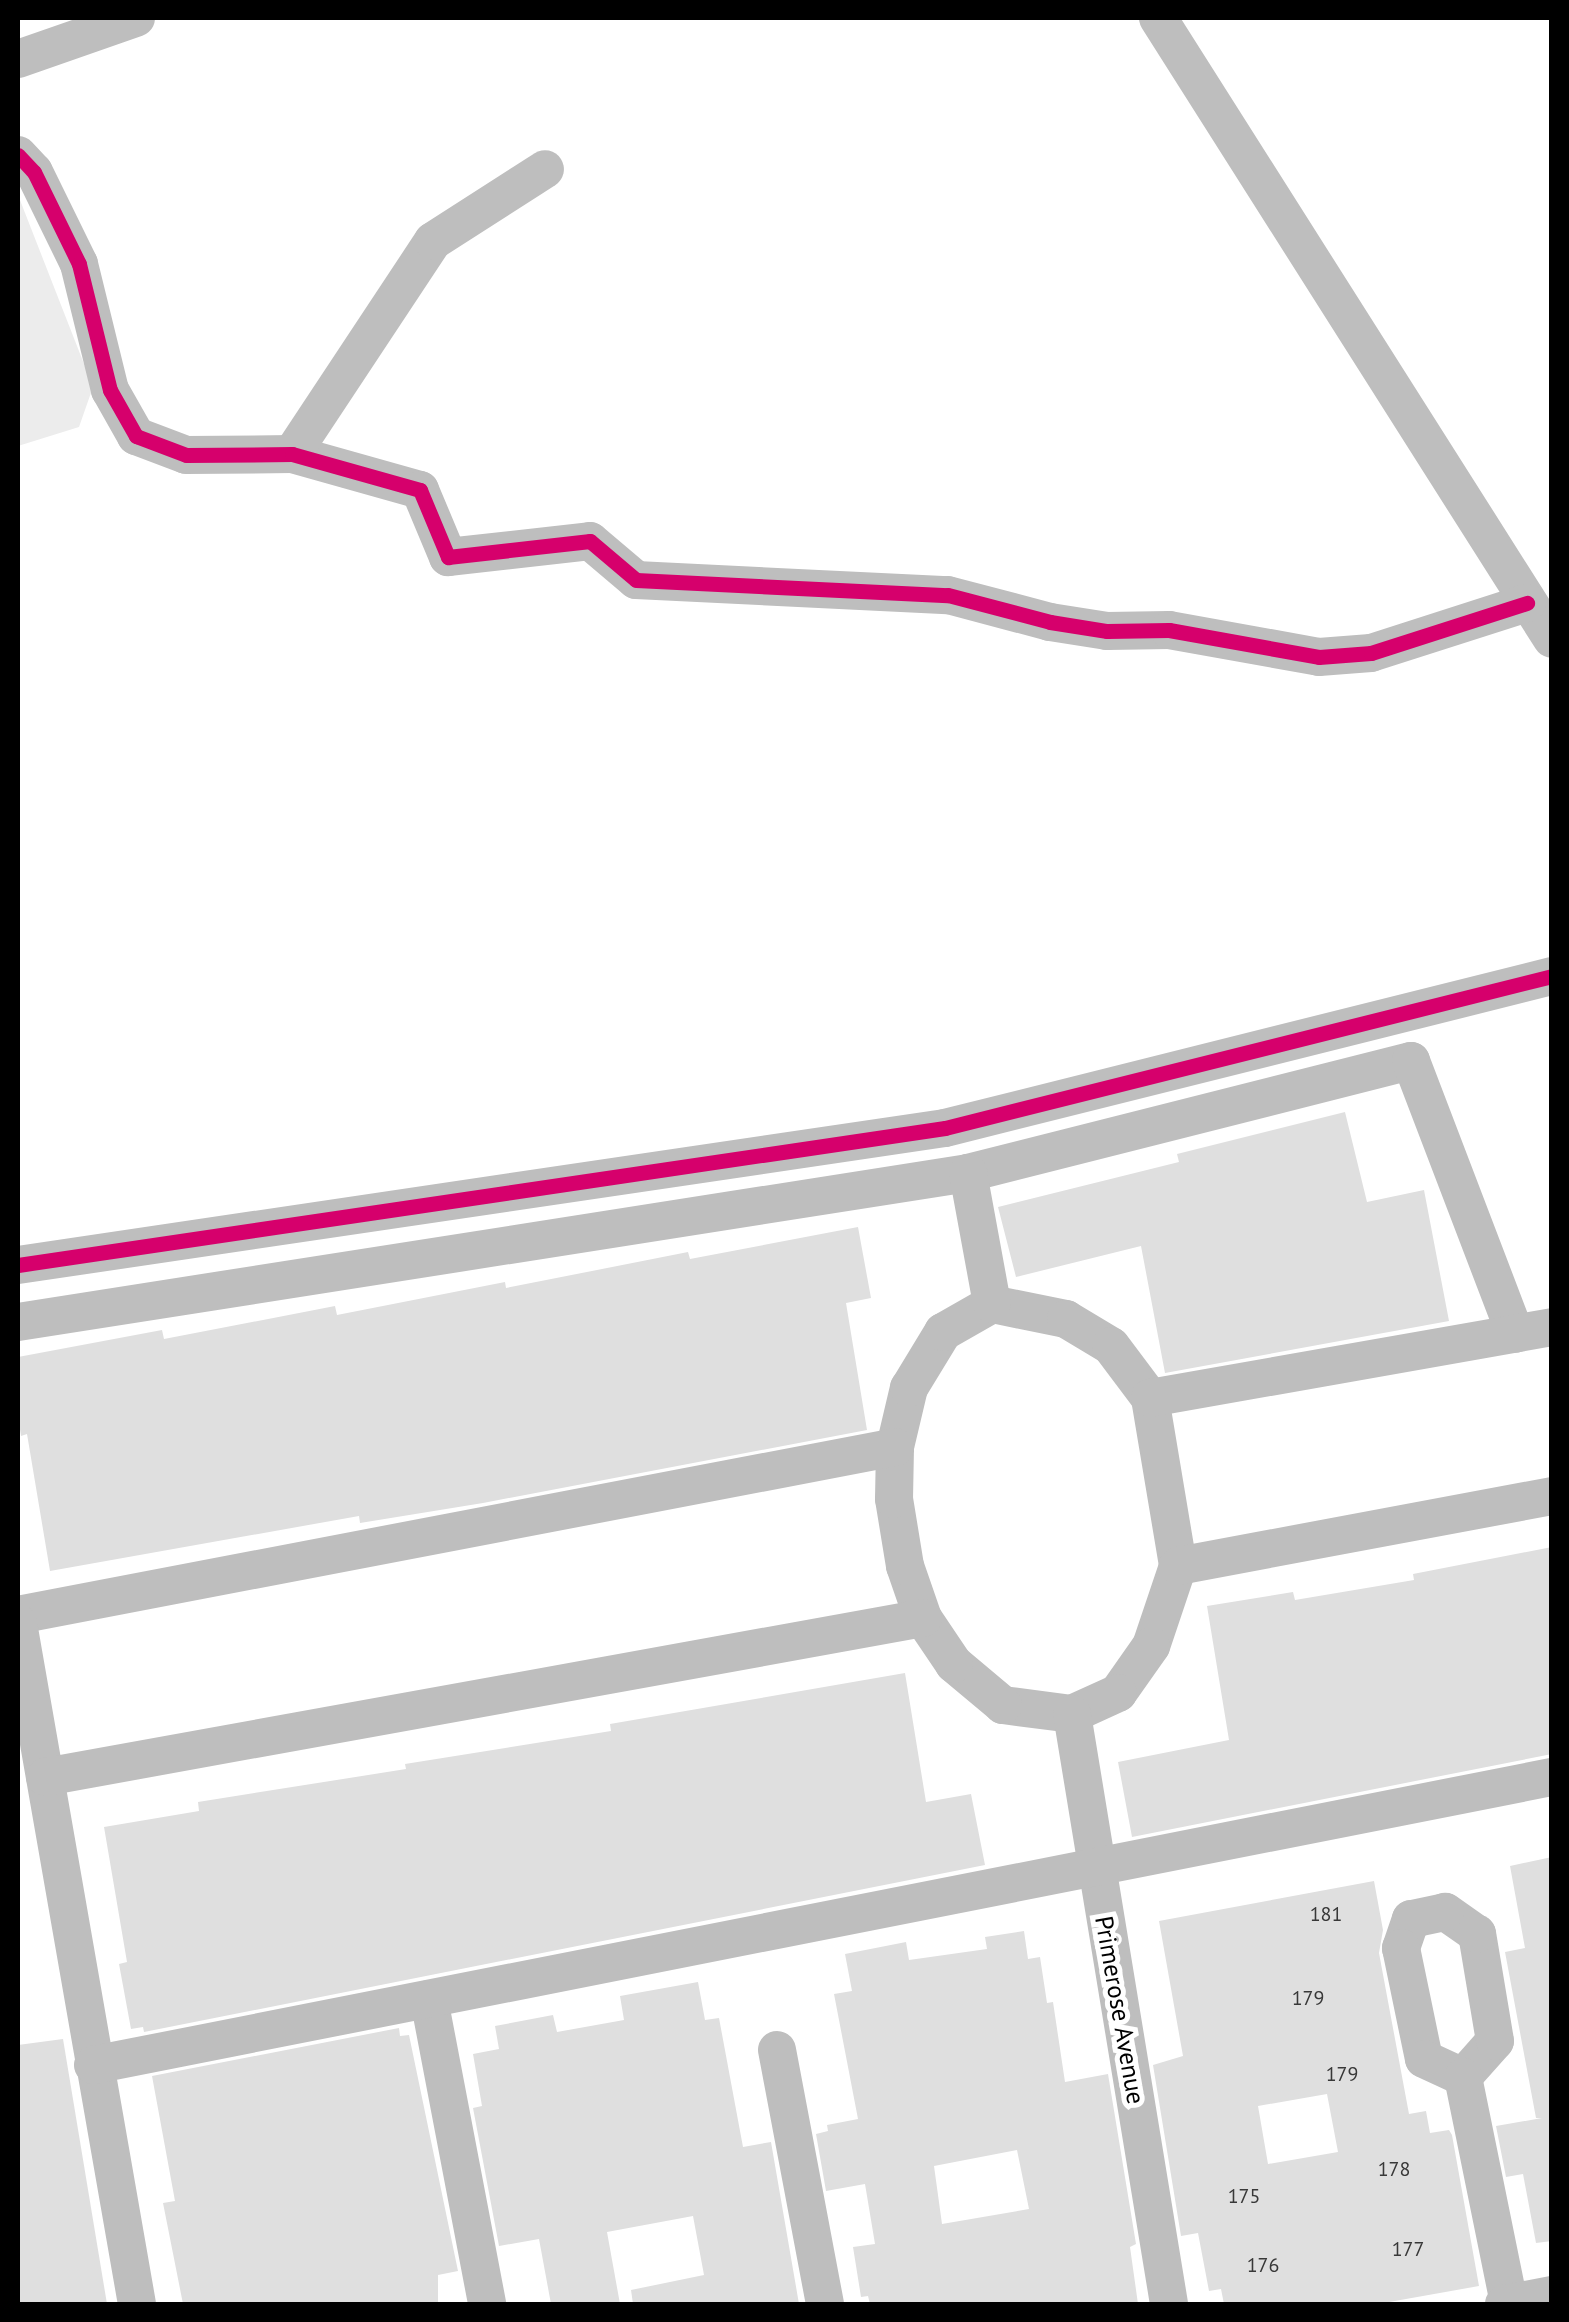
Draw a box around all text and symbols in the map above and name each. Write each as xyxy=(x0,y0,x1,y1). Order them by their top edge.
house number: 181 xyxy=(1310,1902,1342,1926)
street label: Primerose Avenue xyxy=(1089,1913,1151,2107)
house number: 179 xyxy=(1292,1986,1324,2010)
house number: 179 xyxy=(1326,2062,1358,2086)
house number: 178 xyxy=(1378,2157,1410,2181)
house number: 175 xyxy=(1228,2184,1260,2208)
house number: 177 xyxy=(1392,2237,1424,2261)
house number: 176 xyxy=(1247,2253,1279,2277)

